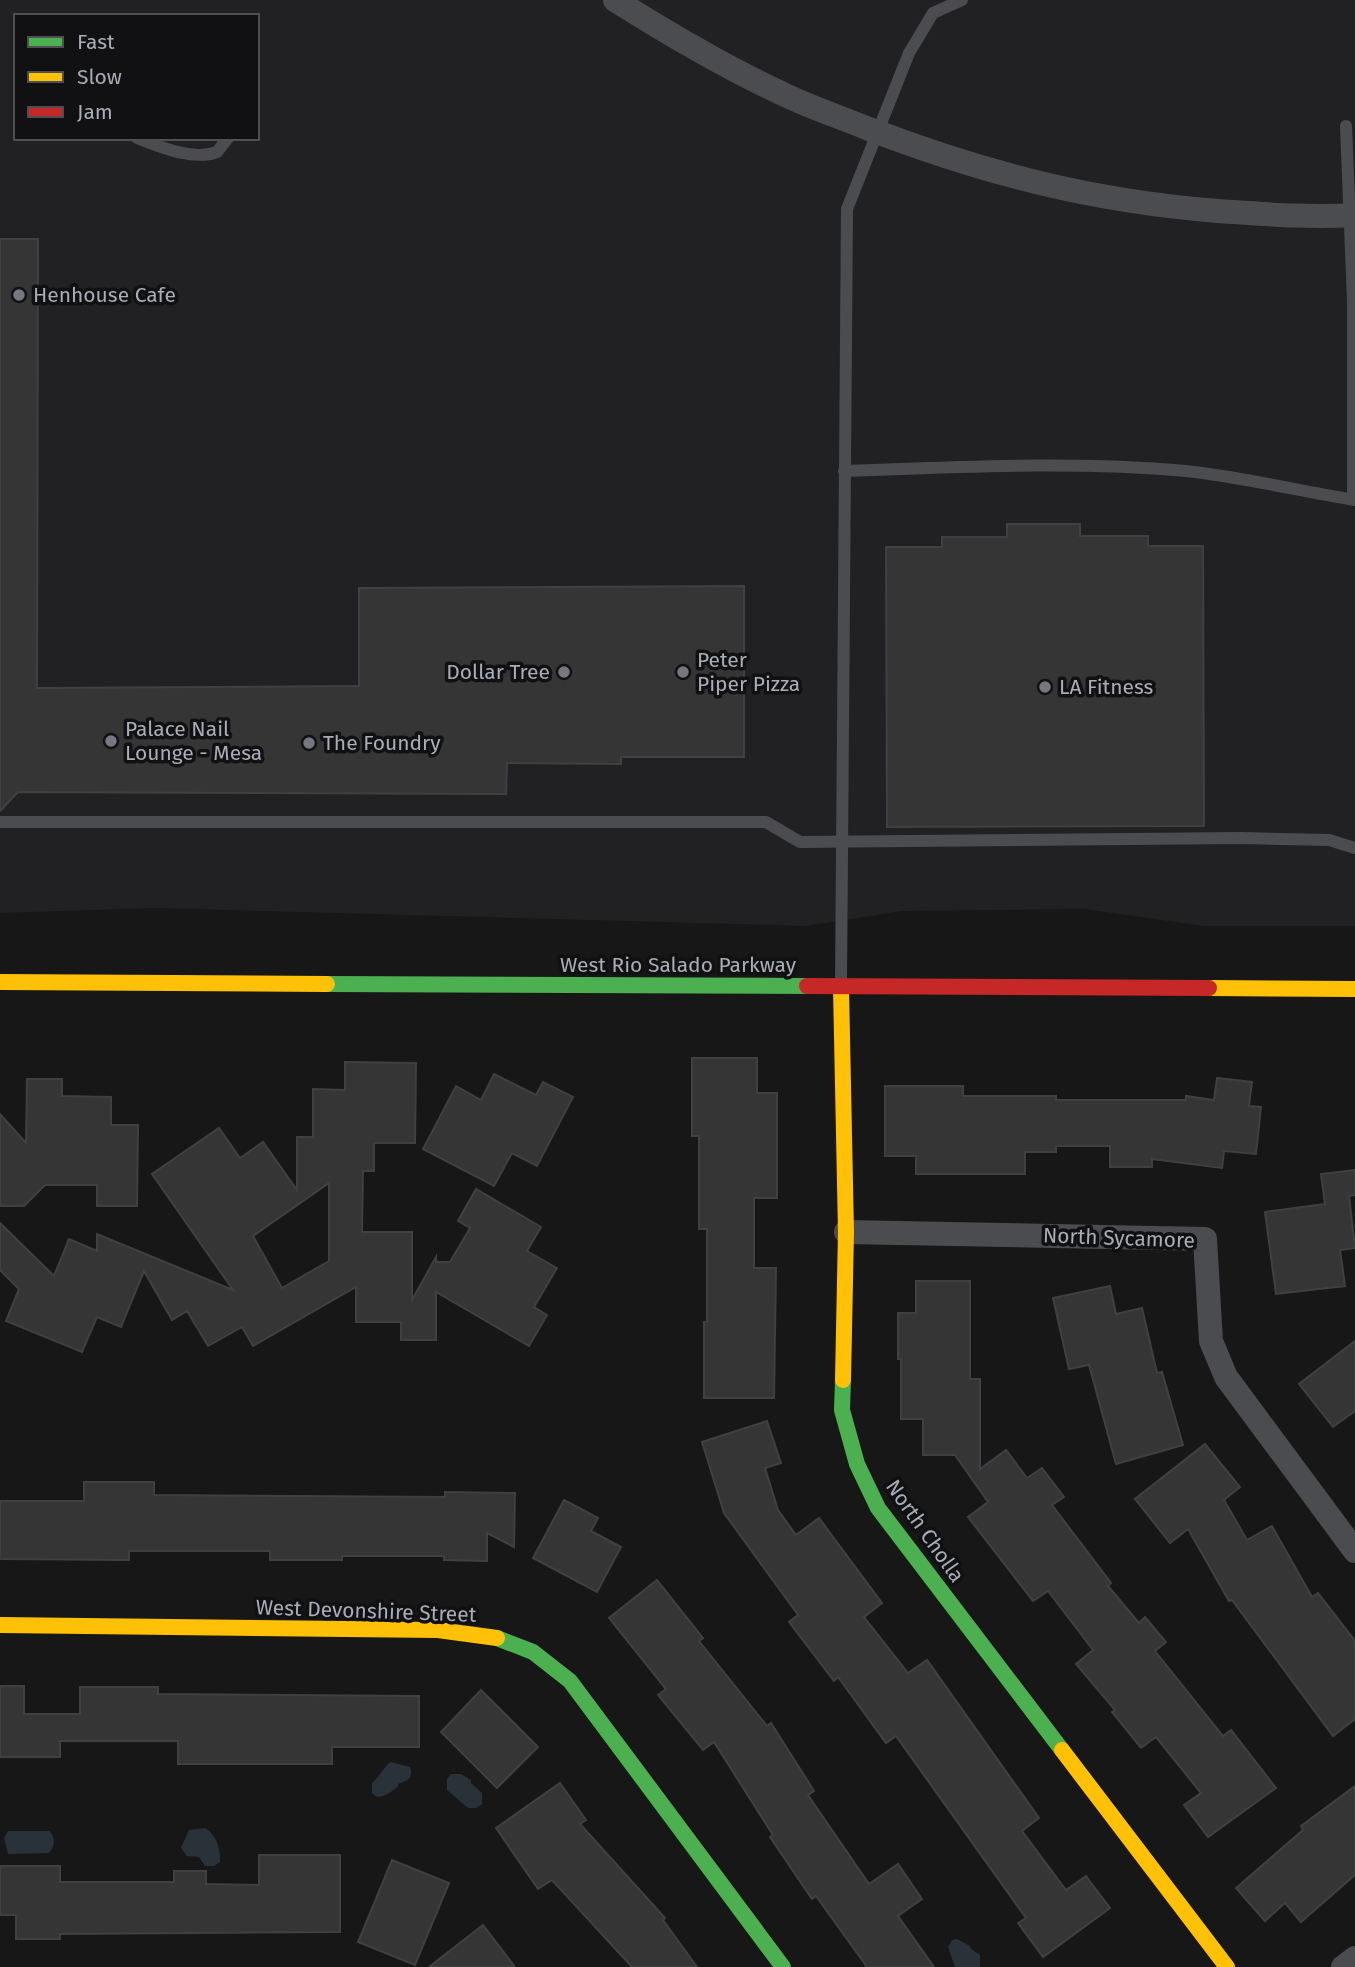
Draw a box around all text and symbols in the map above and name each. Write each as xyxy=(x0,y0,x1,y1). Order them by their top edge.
legend xyxy=(14,14,259,140)
text: Fast xyxy=(77,29,115,55)
text: Slow xyxy=(77,64,122,90)
text: Jam xyxy=(77,99,113,125)
place label: Henhouse Cafe xyxy=(33,282,176,308)
marker: Henhouse Cafe xyxy=(11,287,27,303)
place label: Peter Piper Pizza xyxy=(697,647,800,697)
place label: Dollar Tree xyxy=(446,659,550,685)
marker: Dollar Tree xyxy=(556,664,572,680)
marker: Peter Piper Pizza xyxy=(675,664,691,680)
place label: LA Fitness xyxy=(1059,674,1153,700)
marker: LA Fitness xyxy=(1037,679,1053,695)
place label: Palace Nail Lounge - Mesa xyxy=(125,716,262,766)
place label: The Foundry xyxy=(323,730,441,756)
marker: Palace Nail Lounge - Mesa xyxy=(103,733,119,749)
marker: The Foundry xyxy=(301,735,317,751)
street label: West Rio Salado Parkway xyxy=(560,952,797,978)
street label: North Sycamore xyxy=(1043,1222,1195,1254)
street label: North Cholla xyxy=(880,1474,970,1588)
street label: West Devonshire Street xyxy=(255,1594,477,1628)

